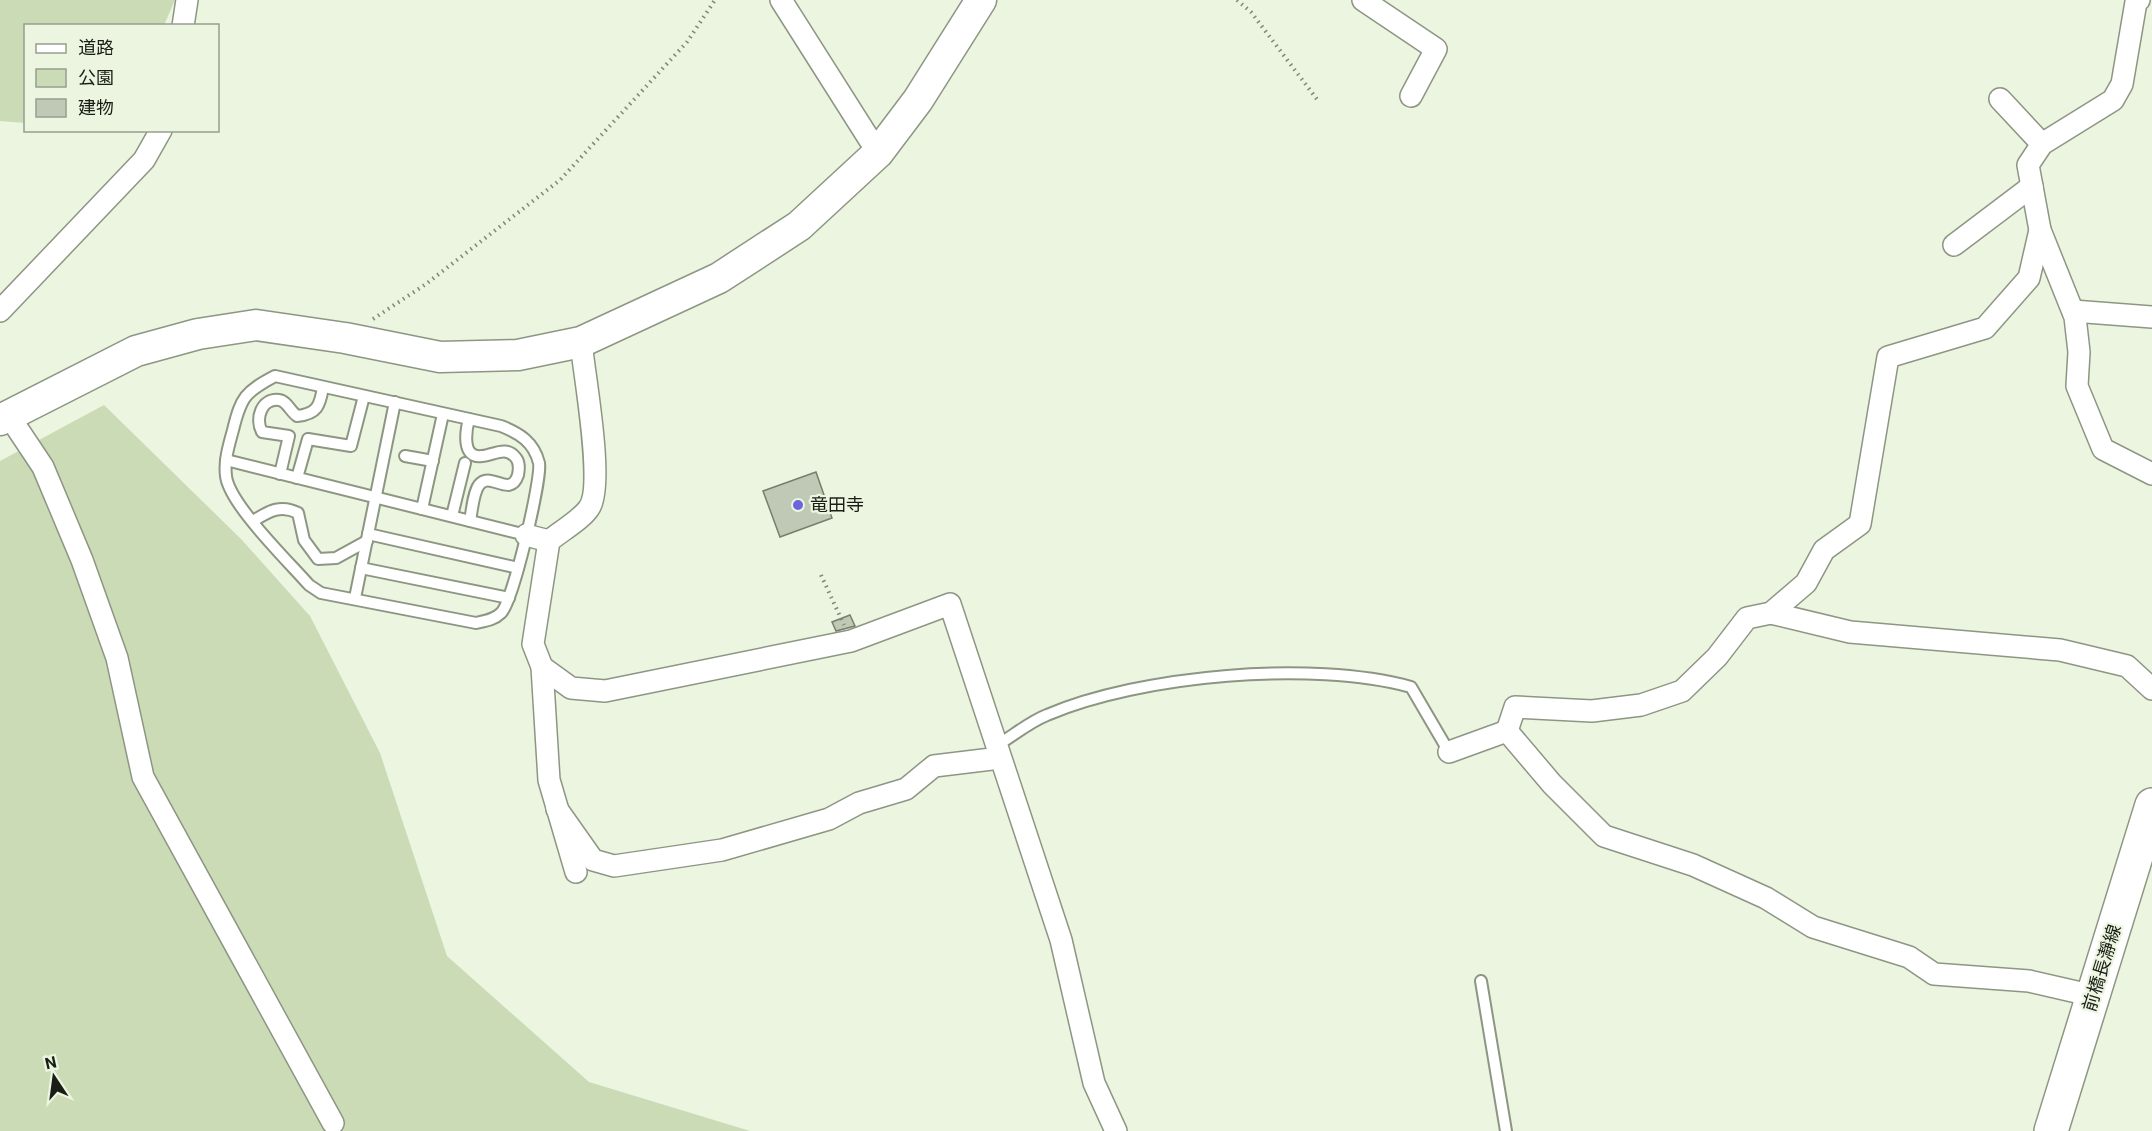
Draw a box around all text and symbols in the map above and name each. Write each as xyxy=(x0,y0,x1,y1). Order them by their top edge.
legend xyxy=(24,24,219,132)
text: 道路 xyxy=(78,37,114,58)
text: 公園 xyxy=(78,67,114,88)
text: 建物 xyxy=(78,97,114,118)
place label: 竜田寺 xyxy=(810,494,864,515)
marker: 竜田寺 xyxy=(791,498,805,512)
street label: 前橋長瀞線 xyxy=(2078,922,2125,1014)
north arrow xyxy=(24,1047,84,1107)
text: N xyxy=(43,1052,58,1073)

